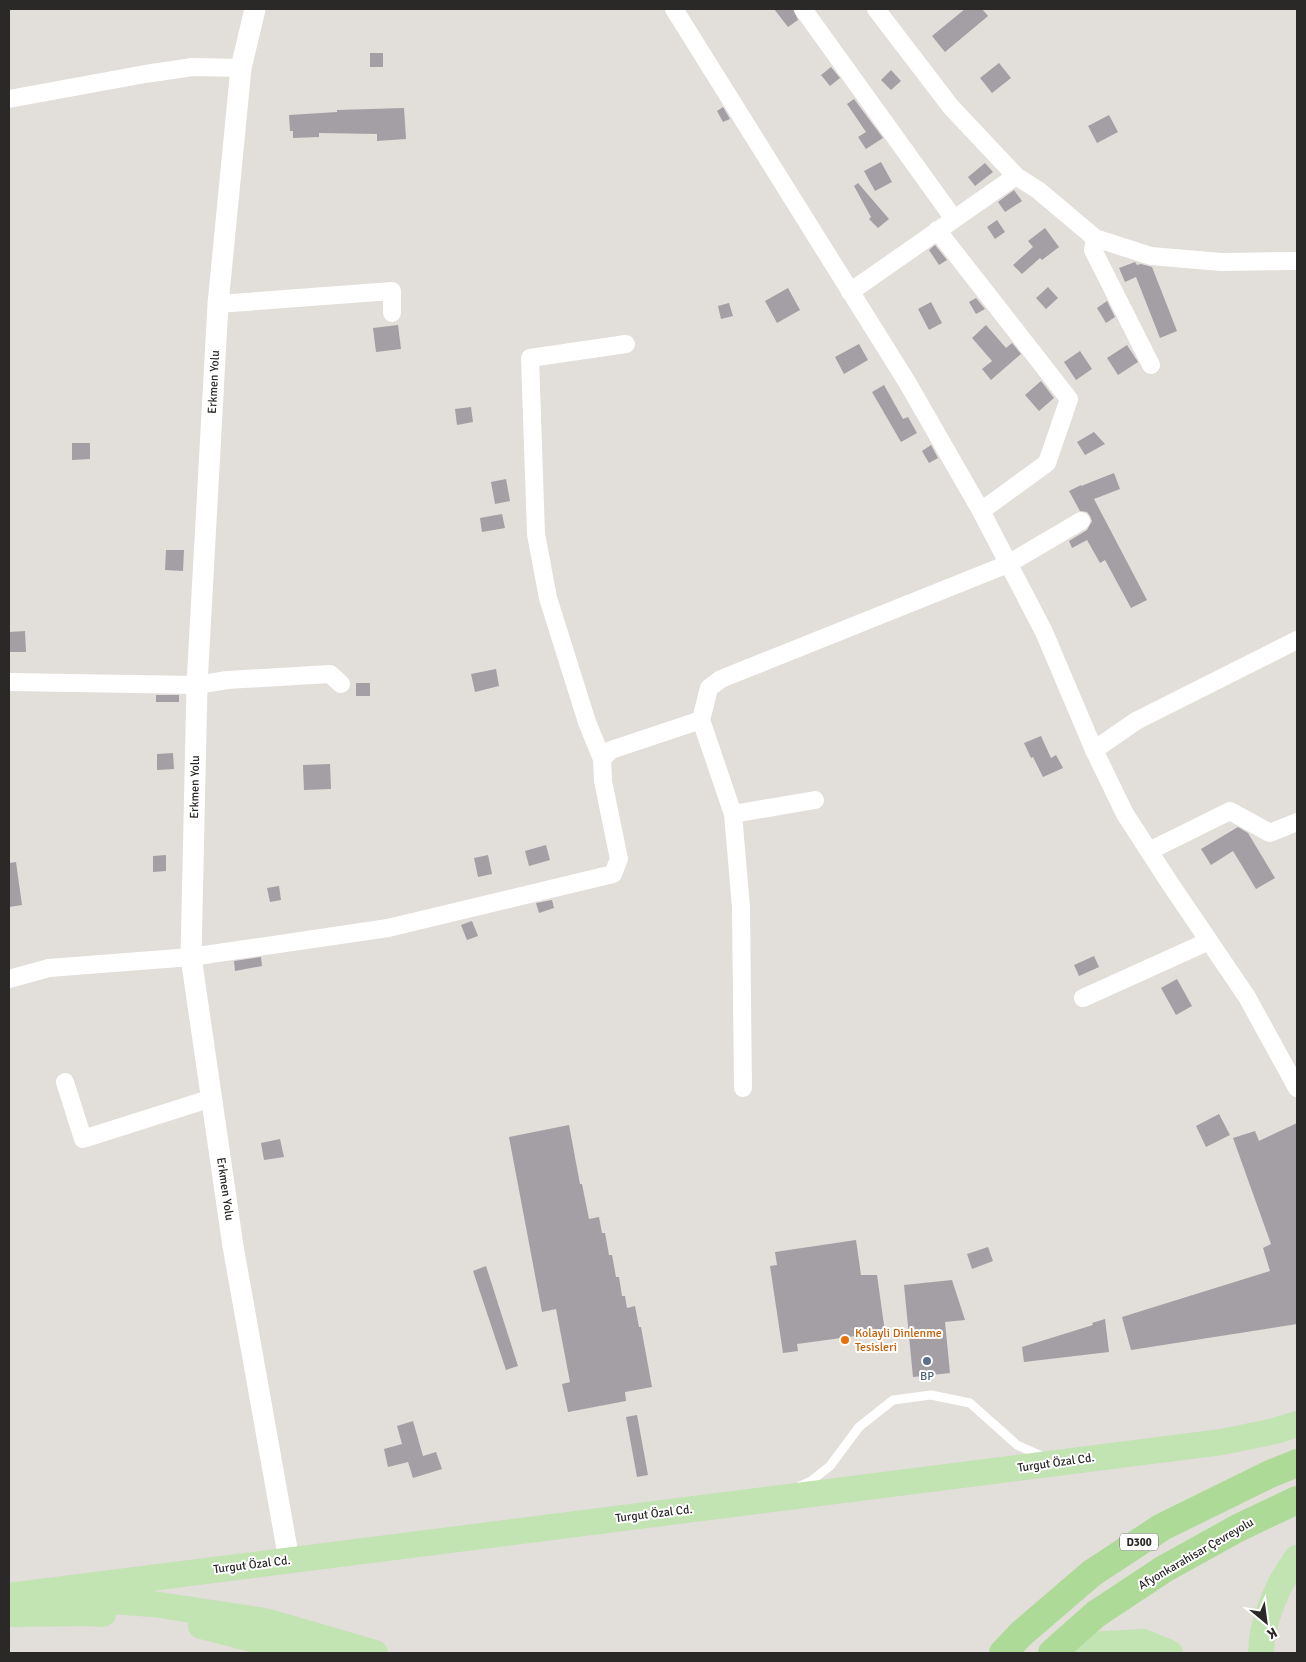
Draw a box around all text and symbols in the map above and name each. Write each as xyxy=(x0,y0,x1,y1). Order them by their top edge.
street label: Erkmen Yolu xyxy=(205,350,223,414)
street label: Erkmen Yolu xyxy=(187,755,203,819)
street label: Erkmen Yolu xyxy=(213,1156,237,1222)
place label: Kolayli Dinlenme Tesisleri xyxy=(855,1326,942,1355)
marker: Kolayli Dinlenme Tesisleri xyxy=(839,1334,851,1346)
marker: BP xyxy=(921,1355,933,1367)
place label: BP xyxy=(920,1369,934,1384)
street label: Turgut Özal Cd. xyxy=(1017,1450,1095,1476)
street label: Turgut Özal Cd. xyxy=(615,1502,693,1526)
street label: Afyonkarahisar Çevreyolu xyxy=(1136,1515,1256,1593)
road number: D300 xyxy=(1120,1534,1158,1550)
street label: Turgut Özal Cd. xyxy=(213,1553,291,1577)
north arrow xyxy=(1241,1597,1291,1647)
text: K xyxy=(1264,1623,1280,1643)

